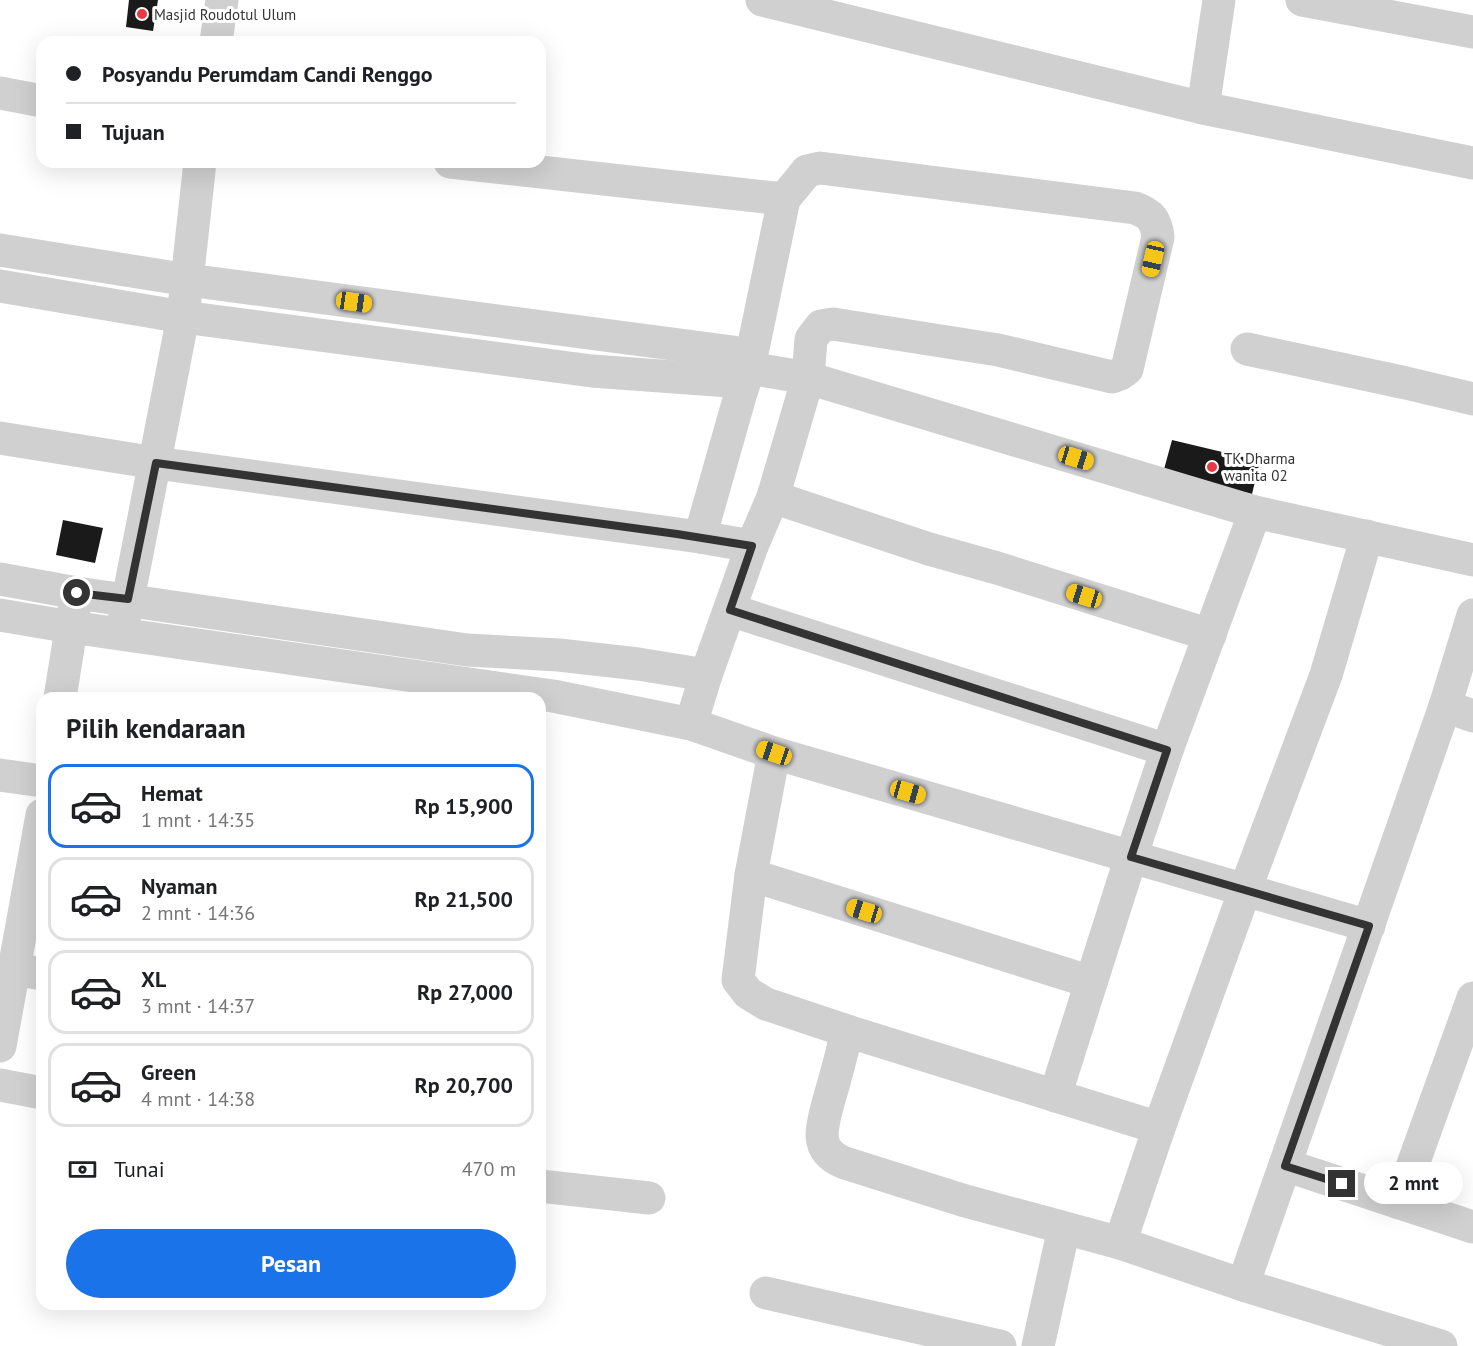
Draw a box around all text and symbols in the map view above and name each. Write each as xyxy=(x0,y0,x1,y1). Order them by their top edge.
place label: Masjid Roudotul Ulum xyxy=(154,5,296,24)
marker: Masjid Roudotul Ulum xyxy=(135,7,149,21)
text: Posyandu Perumdam Candi Renggo xyxy=(102,60,433,88)
text: Tujuan xyxy=(102,118,165,146)
car xyxy=(1140,239,1166,279)
car xyxy=(335,291,373,313)
car xyxy=(1056,444,1096,472)
place label: TK Dharma wanita 02 xyxy=(1224,449,1295,485)
marker: TK Dharma wanita 02 xyxy=(1205,460,1219,474)
route start xyxy=(63,579,90,606)
car xyxy=(1064,582,1104,610)
text: Pilih kendaraan xyxy=(66,711,246,745)
car xyxy=(754,739,794,767)
car xyxy=(888,778,928,806)
icon: car xyxy=(69,779,123,833)
text: Hemat xyxy=(141,779,203,807)
text: Rp 15,900 xyxy=(414,792,513,820)
text: 1 mnt · 14:35 xyxy=(141,807,255,833)
icon: car xyxy=(69,872,123,926)
text: Nyaman xyxy=(141,872,218,900)
text: Rp 21,500 xyxy=(414,885,513,913)
car xyxy=(844,897,884,925)
text: 2 mnt · 14:36 xyxy=(141,900,255,926)
icon: car xyxy=(69,965,123,1019)
text: XL xyxy=(141,965,166,993)
text: Rp 27,000 xyxy=(417,978,513,1006)
text: 3 mnt · 14:37 xyxy=(141,993,255,1019)
icon: car xyxy=(69,1058,123,1112)
text: Green xyxy=(141,1058,196,1086)
text: Rp 20,700 xyxy=(414,1071,513,1099)
text: 4 mnt · 14:38 xyxy=(141,1086,255,1112)
icon: cash xyxy=(66,1153,99,1186)
text: Tunai xyxy=(114,1155,165,1183)
text: 470 m xyxy=(462,1156,516,1182)
callout: 2 mnt xyxy=(1363,1163,1462,1205)
route end xyxy=(1328,1170,1355,1197)
text: 2 mnt xyxy=(1388,1170,1439,1196)
button: Pesan xyxy=(66,1229,516,1298)

